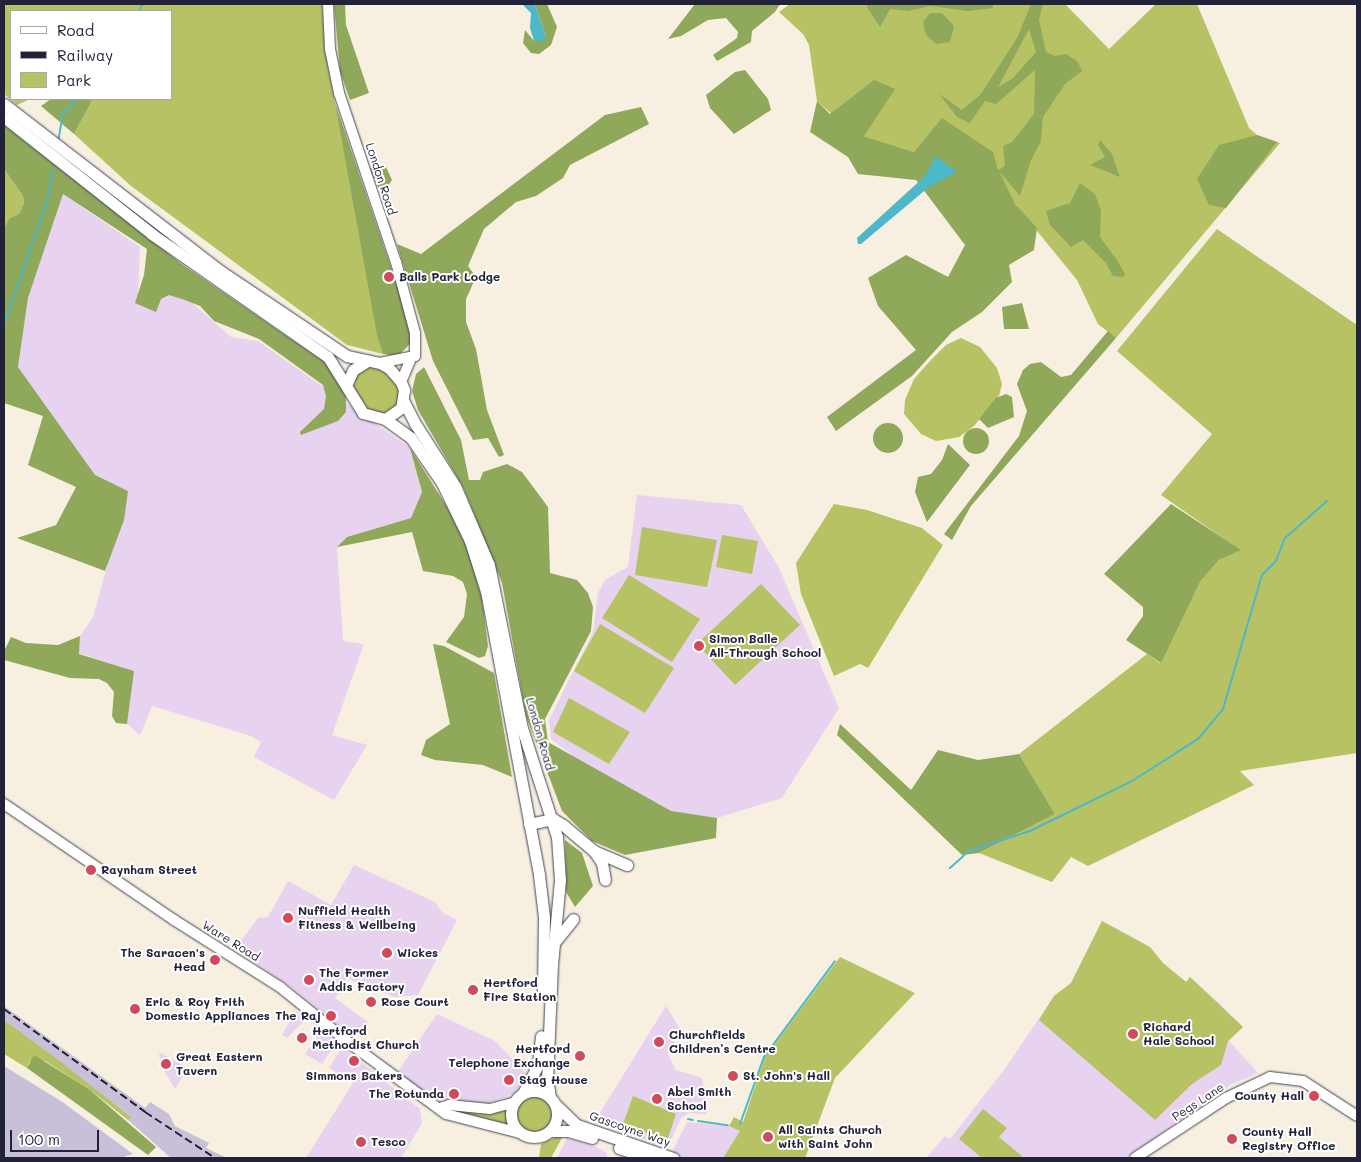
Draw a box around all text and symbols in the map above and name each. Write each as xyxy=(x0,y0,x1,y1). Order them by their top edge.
legend xyxy=(10,10,172,100)
text: Road xyxy=(57,20,94,40)
text: Railway xyxy=(57,45,113,65)
text: Park xyxy=(57,70,91,90)
street label: London Road xyxy=(363,141,399,217)
place label: Balls Park Lodge xyxy=(399,270,500,284)
marker: Balls Park Lodge xyxy=(383,271,395,283)
place label: Simon Balle All-Through School xyxy=(709,632,821,660)
marker: Simon Balle All-Through School xyxy=(693,640,705,652)
street label: London Road xyxy=(523,696,557,772)
place label: Raynham Street xyxy=(101,863,197,877)
marker: Raynham Street xyxy=(85,864,97,876)
place label: Nuffield Health Fitness & Wellbeing xyxy=(298,904,416,932)
marker: Nuffield Health Fitness & Wellbeing xyxy=(282,912,294,924)
street label: Ware Road xyxy=(200,918,262,964)
place label: The Saracen's Head xyxy=(120,946,205,974)
place label: Wickes xyxy=(397,946,438,960)
marker: Wickes xyxy=(381,947,393,959)
marker: The Saracen's Head xyxy=(209,954,221,966)
place label: The Former Addis Factory xyxy=(319,966,405,994)
marker: The Former Addis Factory xyxy=(303,974,315,986)
place label: Hertford Fire Station xyxy=(483,976,556,1004)
marker: Hertford Fire Station xyxy=(467,984,479,996)
place label: Eric & Roy Frith Domestic Appliances xyxy=(145,995,270,1023)
place label: Rose Court xyxy=(381,995,449,1009)
marker: Rose Court xyxy=(365,996,377,1008)
marker: Eric & Roy Frith Domestic Appliances xyxy=(129,1003,141,1015)
place label: The Raj xyxy=(275,1009,321,1023)
marker: The Raj xyxy=(325,1010,337,1022)
place label: Richard Hale School xyxy=(1143,1020,1214,1048)
place label: Hertford Methodist Church xyxy=(312,1024,419,1052)
place label: Churchfields Children’s Centre xyxy=(669,1028,776,1056)
marker: Richard Hale School xyxy=(1127,1028,1139,1040)
marker: Hertford Methodist Church xyxy=(296,1032,308,1044)
marker: Churchfields Children’s Centre xyxy=(653,1036,665,1048)
place label: Hertford Telephone Exchange xyxy=(448,1042,570,1070)
place label: Great Eastern Tavern xyxy=(176,1050,262,1078)
marker: Hertford Telephone Exchange xyxy=(574,1050,586,1062)
marker: Simmons Bakers xyxy=(348,1055,360,1067)
marker: Great Eastern Tavern xyxy=(160,1058,172,1070)
place label: Simmons Bakers xyxy=(306,1069,402,1083)
place label: St. John's Hall xyxy=(743,1069,830,1083)
marker: St. John's Hall xyxy=(727,1070,739,1082)
place label: Stag House xyxy=(519,1073,588,1087)
marker: Stag House xyxy=(503,1074,515,1086)
street label: Pegs Lane xyxy=(1169,1080,1227,1124)
place label: Abel Smith School xyxy=(667,1085,731,1113)
place label: The Rotunda xyxy=(369,1087,444,1101)
marker: The Rotunda xyxy=(448,1088,460,1100)
place label: County Hall xyxy=(1234,1089,1304,1103)
marker: County Hall xyxy=(1308,1090,1320,1102)
marker: Abel Smith School xyxy=(651,1093,663,1105)
street label: Gascoyne Way xyxy=(588,1108,672,1150)
scale bar xyxy=(12,1120,101,1152)
place label: All Saints Church with Saint John xyxy=(778,1123,882,1151)
place label: County Hall Registry Office xyxy=(1242,1125,1336,1153)
text: 100 m xyxy=(18,1129,60,1149)
marker: All Saints Church with Saint John xyxy=(762,1131,774,1143)
marker: County Hall Registry Office xyxy=(1226,1133,1238,1145)
place label: Tesco xyxy=(371,1135,406,1149)
marker: Tesco xyxy=(355,1136,367,1148)

